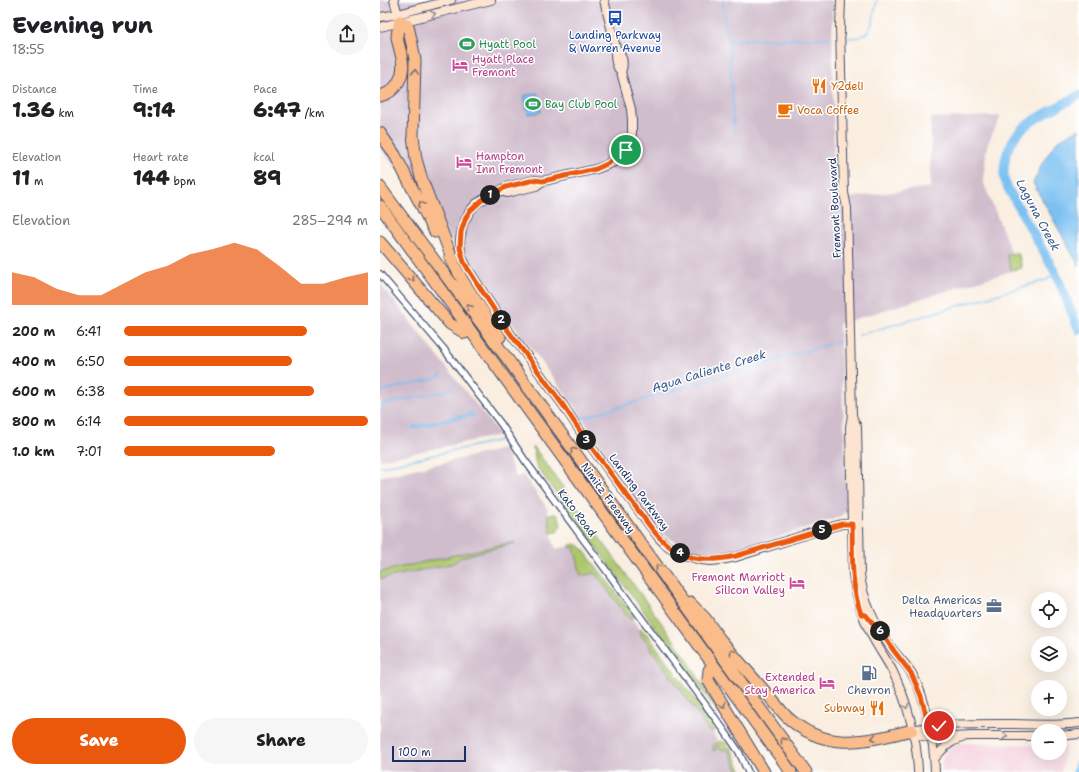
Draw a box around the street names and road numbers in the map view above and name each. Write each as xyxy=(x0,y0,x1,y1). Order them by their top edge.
street label: Fremont Boulevard xyxy=(825,157,845,259)
street label: Landing Parkway xyxy=(605,451,673,533)
street label: Nimitz Freeway xyxy=(577,460,639,536)
street label: Kato Road xyxy=(554,486,600,540)

